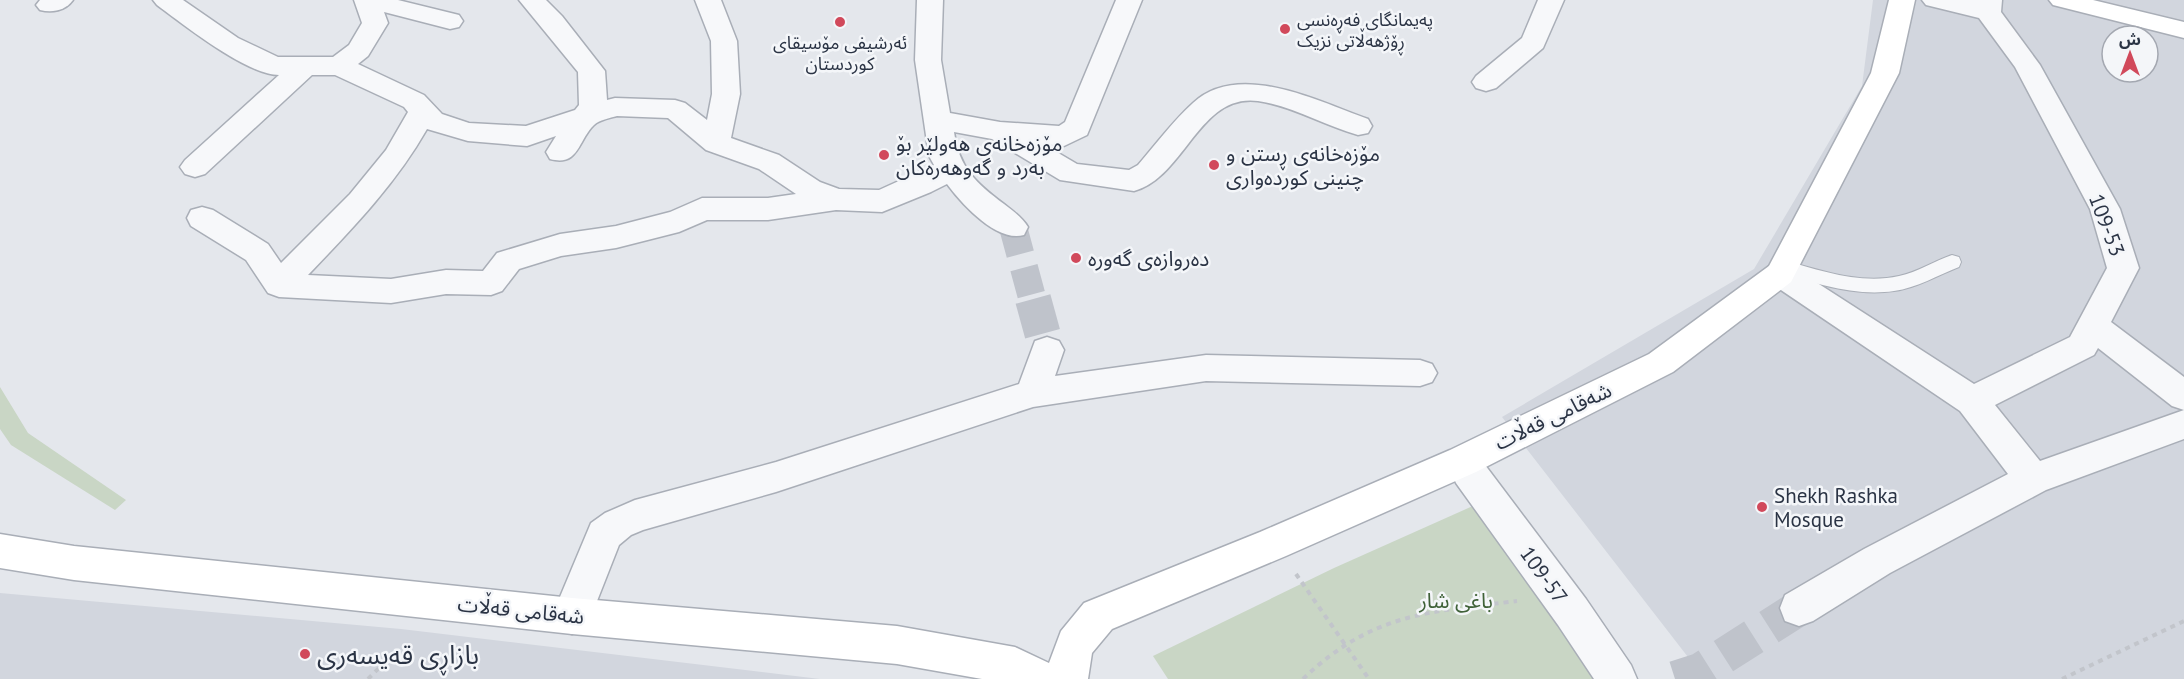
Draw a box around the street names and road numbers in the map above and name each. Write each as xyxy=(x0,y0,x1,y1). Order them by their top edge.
street label: 109-53 xyxy=(2083,190,2131,260)
street label: شەقامی قەڵات xyxy=(1489,374,1616,456)
street label: 109-57 xyxy=(1514,541,1574,609)
street label: شەقامی قەڵات xyxy=(456,588,586,630)

